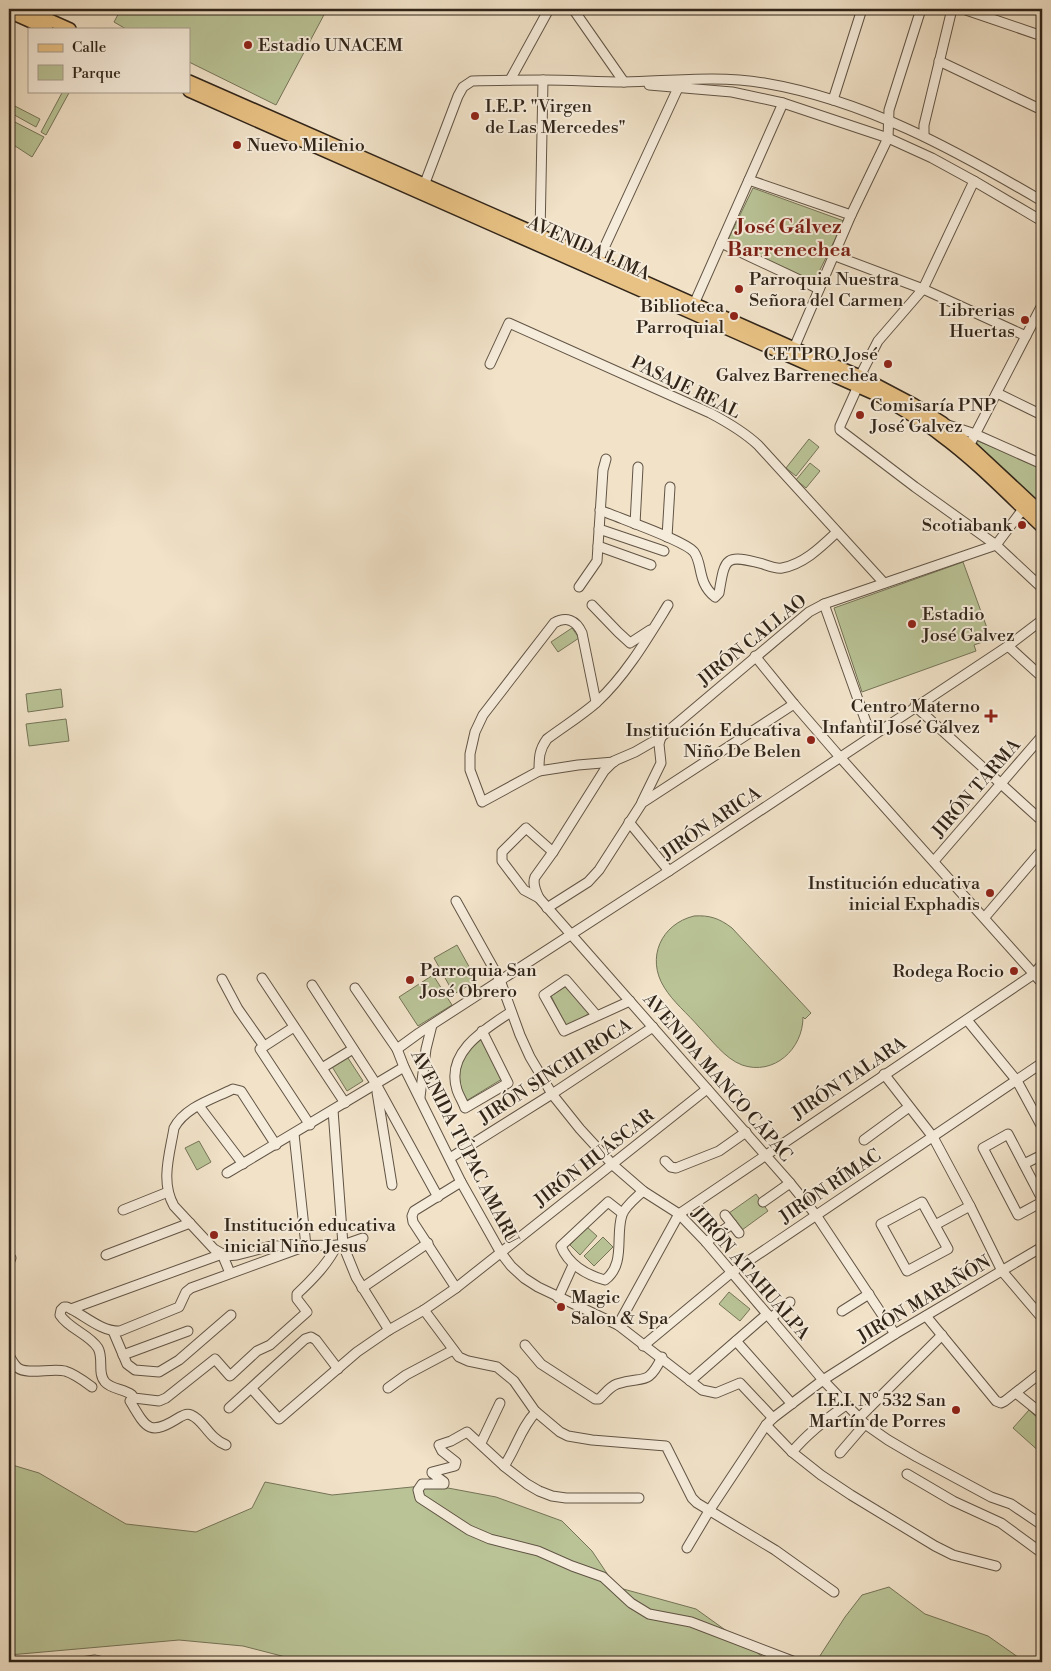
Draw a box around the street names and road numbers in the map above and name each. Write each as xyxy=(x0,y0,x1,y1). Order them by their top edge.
street label: AVENIDA LIMA xyxy=(523,211,654,286)
street label: PASAJE REAL xyxy=(627,351,744,424)
street label: JIRÓN CALLAO xyxy=(692,589,811,692)
street label: JIRÓN TARMA xyxy=(926,734,1026,843)
street label: JIRÓN ARICA xyxy=(656,781,766,866)
street label: AVENIDA MANCO CÁPAC xyxy=(637,988,797,1166)
street label: JIRÓN SINCHI ROCA xyxy=(474,1013,637,1130)
street label: JIRÓN TALARA xyxy=(787,1032,911,1126)
street label: AVENIDA TÚPAC AMARU xyxy=(405,1045,524,1249)
street label: JIRÓN HUÁSCAR xyxy=(529,1104,659,1213)
street label: JIRÓN RÍMAC xyxy=(774,1144,885,1229)
street label: JIRÓN ATAHUALPA xyxy=(686,1201,815,1345)
street label: JIRÓN MARAÑÓN xyxy=(852,1249,996,1349)

